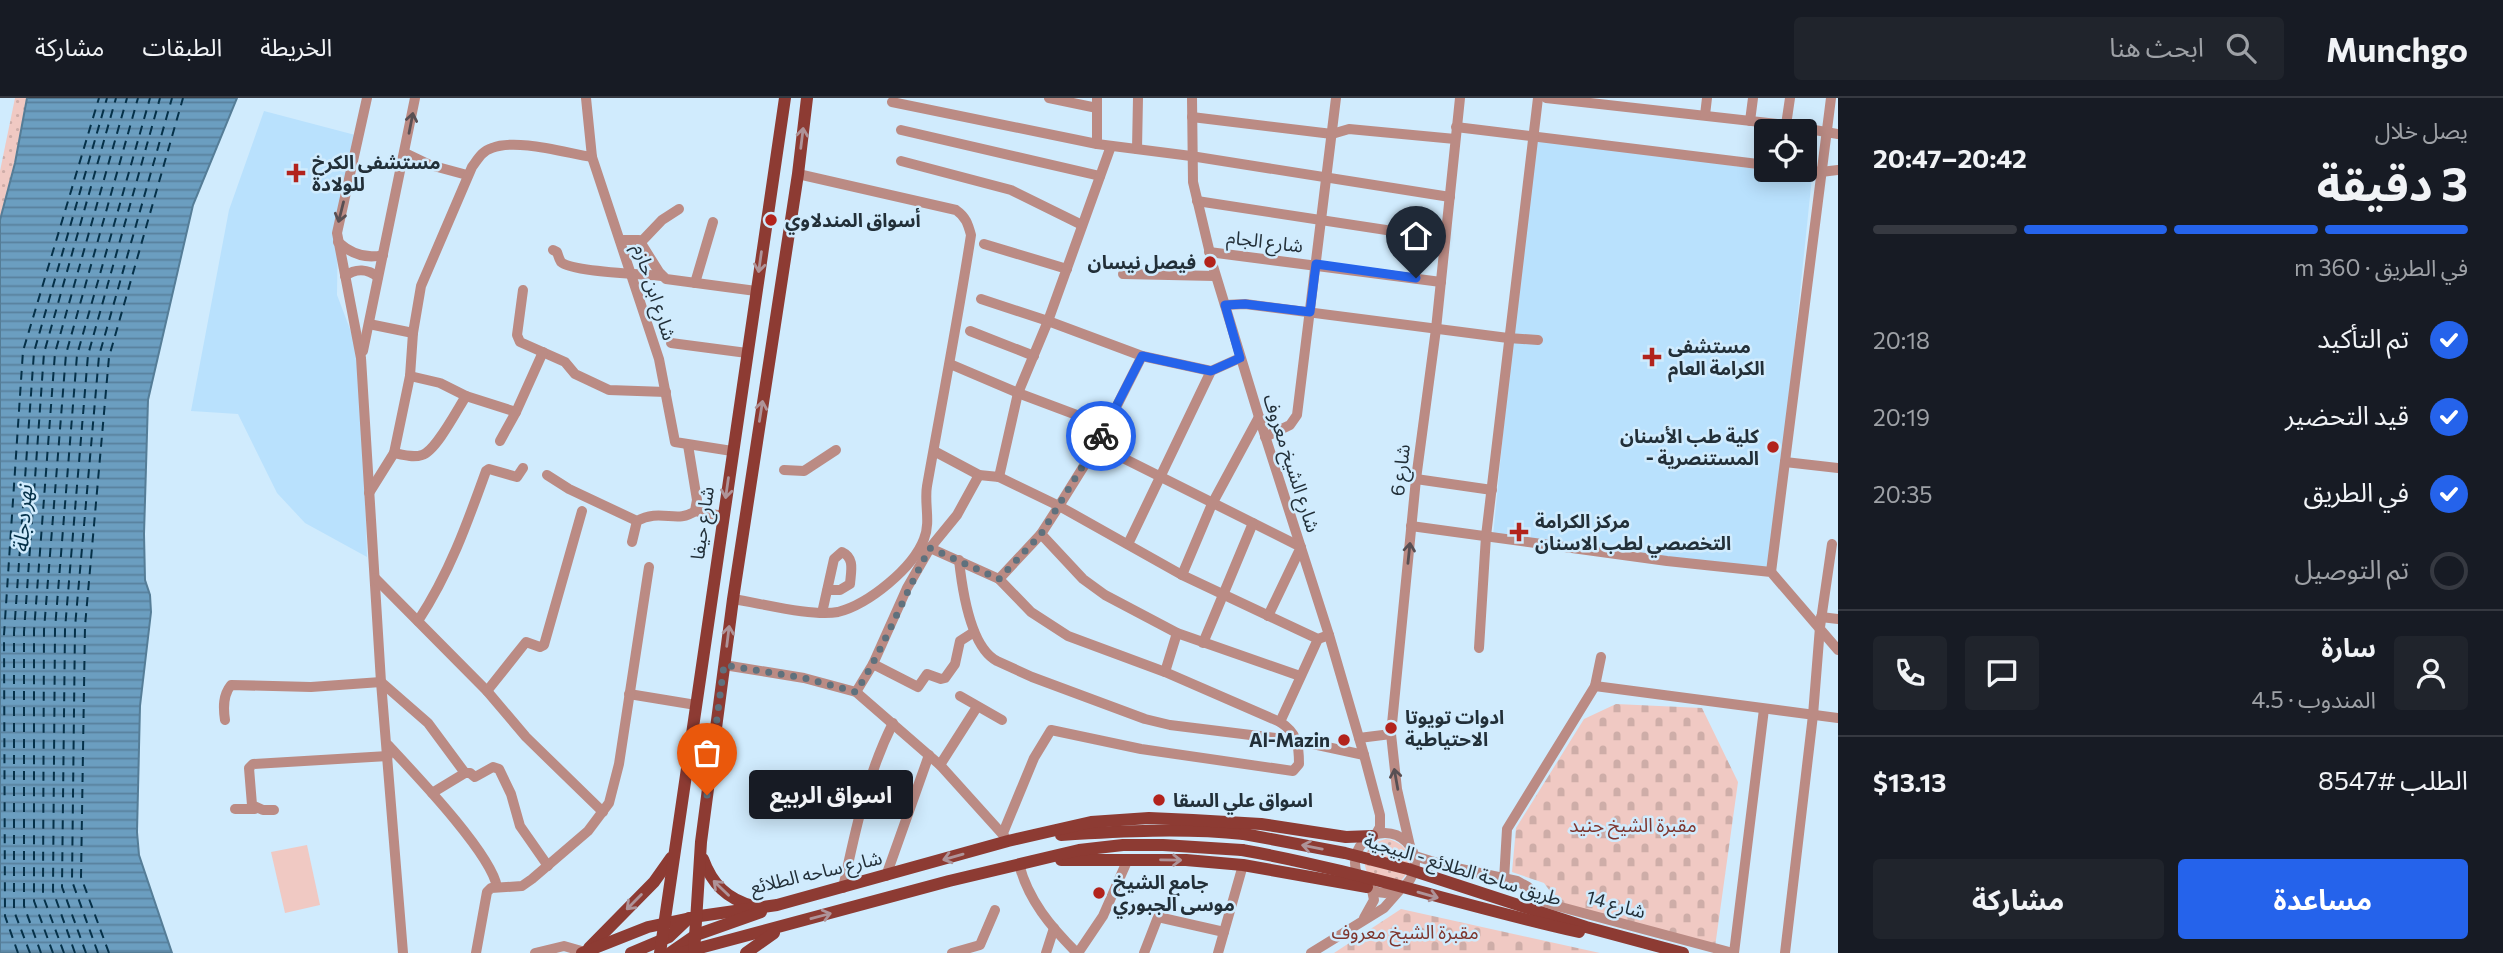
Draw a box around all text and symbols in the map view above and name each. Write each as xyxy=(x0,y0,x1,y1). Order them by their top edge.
search box xyxy=(1794,17,2284,80)
text: Munchgo xyxy=(2326,28,2468,69)
icon: search xyxy=(2222,29,2260,67)
text: ابحث هنا xyxy=(2109,31,2204,62)
text: مشاركة xyxy=(35,32,104,61)
text: الطبقات xyxy=(142,32,222,61)
text: الخريطة xyxy=(260,32,332,61)
one-way arrow xyxy=(404,112,418,135)
text: يصل خلال xyxy=(2375,116,2468,144)
map controls xyxy=(1754,119,1817,182)
button: locate xyxy=(1754,119,1817,182)
one-way arrow xyxy=(796,127,809,150)
text: 20:42–20:47 xyxy=(1873,142,2027,173)
place label: مستشفى الكرخ للولادة xyxy=(312,150,441,195)
text: 3 دقيقة xyxy=(2317,154,2468,210)
marker: مستشفى الكرخ للولادة xyxy=(286,163,306,183)
one-way arrow xyxy=(334,200,347,223)
pin xyxy=(1386,206,1446,278)
place label: أسواق المندلاوي xyxy=(785,207,921,235)
marker: أسواق المندلاوي xyxy=(763,212,779,228)
icon: home xyxy=(1397,217,1435,255)
street label: شارع الجام xyxy=(1225,224,1305,261)
street label: شارع ابن حازم xyxy=(625,241,682,344)
place label: فيصل نيسان xyxy=(1088,250,1196,274)
one-way arrow xyxy=(754,251,767,273)
text: في الطريق · 360 m xyxy=(2294,253,2468,281)
marker: فيصل نيسان xyxy=(1202,254,1218,270)
icon: check xyxy=(2430,321,2468,359)
text: تم التأكيد xyxy=(2317,322,2409,353)
text: 20:18 xyxy=(1873,326,1930,354)
place label: مستشفى الكرامة العام xyxy=(1668,334,1765,383)
marker: مستشفى الكرامة العام xyxy=(1642,347,1662,367)
street label: شارع الشيخ معروف xyxy=(1255,391,1326,536)
icon: check xyxy=(2430,398,2468,436)
text: قيد التحضير xyxy=(2285,399,2409,430)
one-way arrow xyxy=(755,400,768,423)
courier xyxy=(1066,401,1136,471)
text: 20:19 xyxy=(1873,403,1930,431)
icon: bike xyxy=(1082,417,1120,455)
place label: كلية طب الأسنان - المستنصرية xyxy=(1620,424,1759,470)
marker: كلية طب الأسنان - المستنصرية xyxy=(1765,439,1781,455)
street label: شارع 6 xyxy=(1385,443,1417,498)
icon: check xyxy=(2430,475,2468,513)
one-way arrow xyxy=(720,476,733,498)
text: في الطريق xyxy=(2304,476,2409,507)
text: 20:35 xyxy=(1873,480,1932,508)
water label: نهر دجلة xyxy=(7,483,37,554)
street label: شارع حيفا xyxy=(685,485,721,562)
place label: مركز الكرامة التخصصي لطب الاسنان xyxy=(1535,509,1731,558)
marker: مركز الكرامة التخصصي لطب الاسنان xyxy=(1509,522,1529,542)
one-way arrow xyxy=(1402,542,1415,565)
text: تم التوصيل xyxy=(2295,553,2409,584)
one-way arrow xyxy=(721,625,734,648)
text: سارة xyxy=(2321,631,2376,662)
button: phone xyxy=(1873,636,1947,710)
button: chat xyxy=(1965,636,2039,710)
button: person xyxy=(2394,636,2468,710)
text: المندوب · 4.5 xyxy=(2251,685,2376,713)
place label: ادوات تويوتا الاحتياطية xyxy=(1405,705,1504,750)
marker: ادوات تويوتا الاحتياطية xyxy=(1383,720,1399,736)
pin xyxy=(677,723,737,795)
place label: Al-Mazin xyxy=(1249,728,1330,751)
marker: Al-Mazin xyxy=(1336,732,1352,748)
icon: bag xyxy=(688,734,726,772)
text: الطلب #8547 xyxy=(2318,764,2468,795)
text: $13.13 xyxy=(1873,766,1946,797)
one-way arrow xyxy=(1389,768,1402,791)
callout: اسواق الربيع xyxy=(749,770,914,820)
text: اسواق الربيع xyxy=(770,780,892,808)
place label: اسواق علي السقا xyxy=(1173,788,1313,815)
marker: اسواق علي السقا xyxy=(1151,792,1167,808)
park label: مقبرة الشيخ جنيد xyxy=(1569,813,1697,840)
street label: طريق ساحة الطلائع - البيجية xyxy=(1360,828,1565,913)
one-way arrow xyxy=(1301,840,1324,853)
street label: شارع ساحه الطلائع xyxy=(748,845,885,902)
one-way arrow xyxy=(942,851,965,864)
one-way arrow xyxy=(1159,853,1182,867)
button: مشاركة xyxy=(1873,859,2164,939)
button: مساعدة xyxy=(2178,859,2468,939)
place label: جامع الشيخ موسى الجبوري xyxy=(1113,870,1235,919)
one-way arrow xyxy=(713,879,730,896)
marker: جامع الشيخ موسى الجبوري xyxy=(1091,885,1107,901)
street label: شارع 14 xyxy=(1583,885,1648,925)
one-way arrow xyxy=(1416,889,1438,902)
one-way arrow xyxy=(626,893,643,910)
one-way arrow xyxy=(810,908,832,921)
park label: مقبرة الشيخ معروف xyxy=(1331,920,1479,947)

